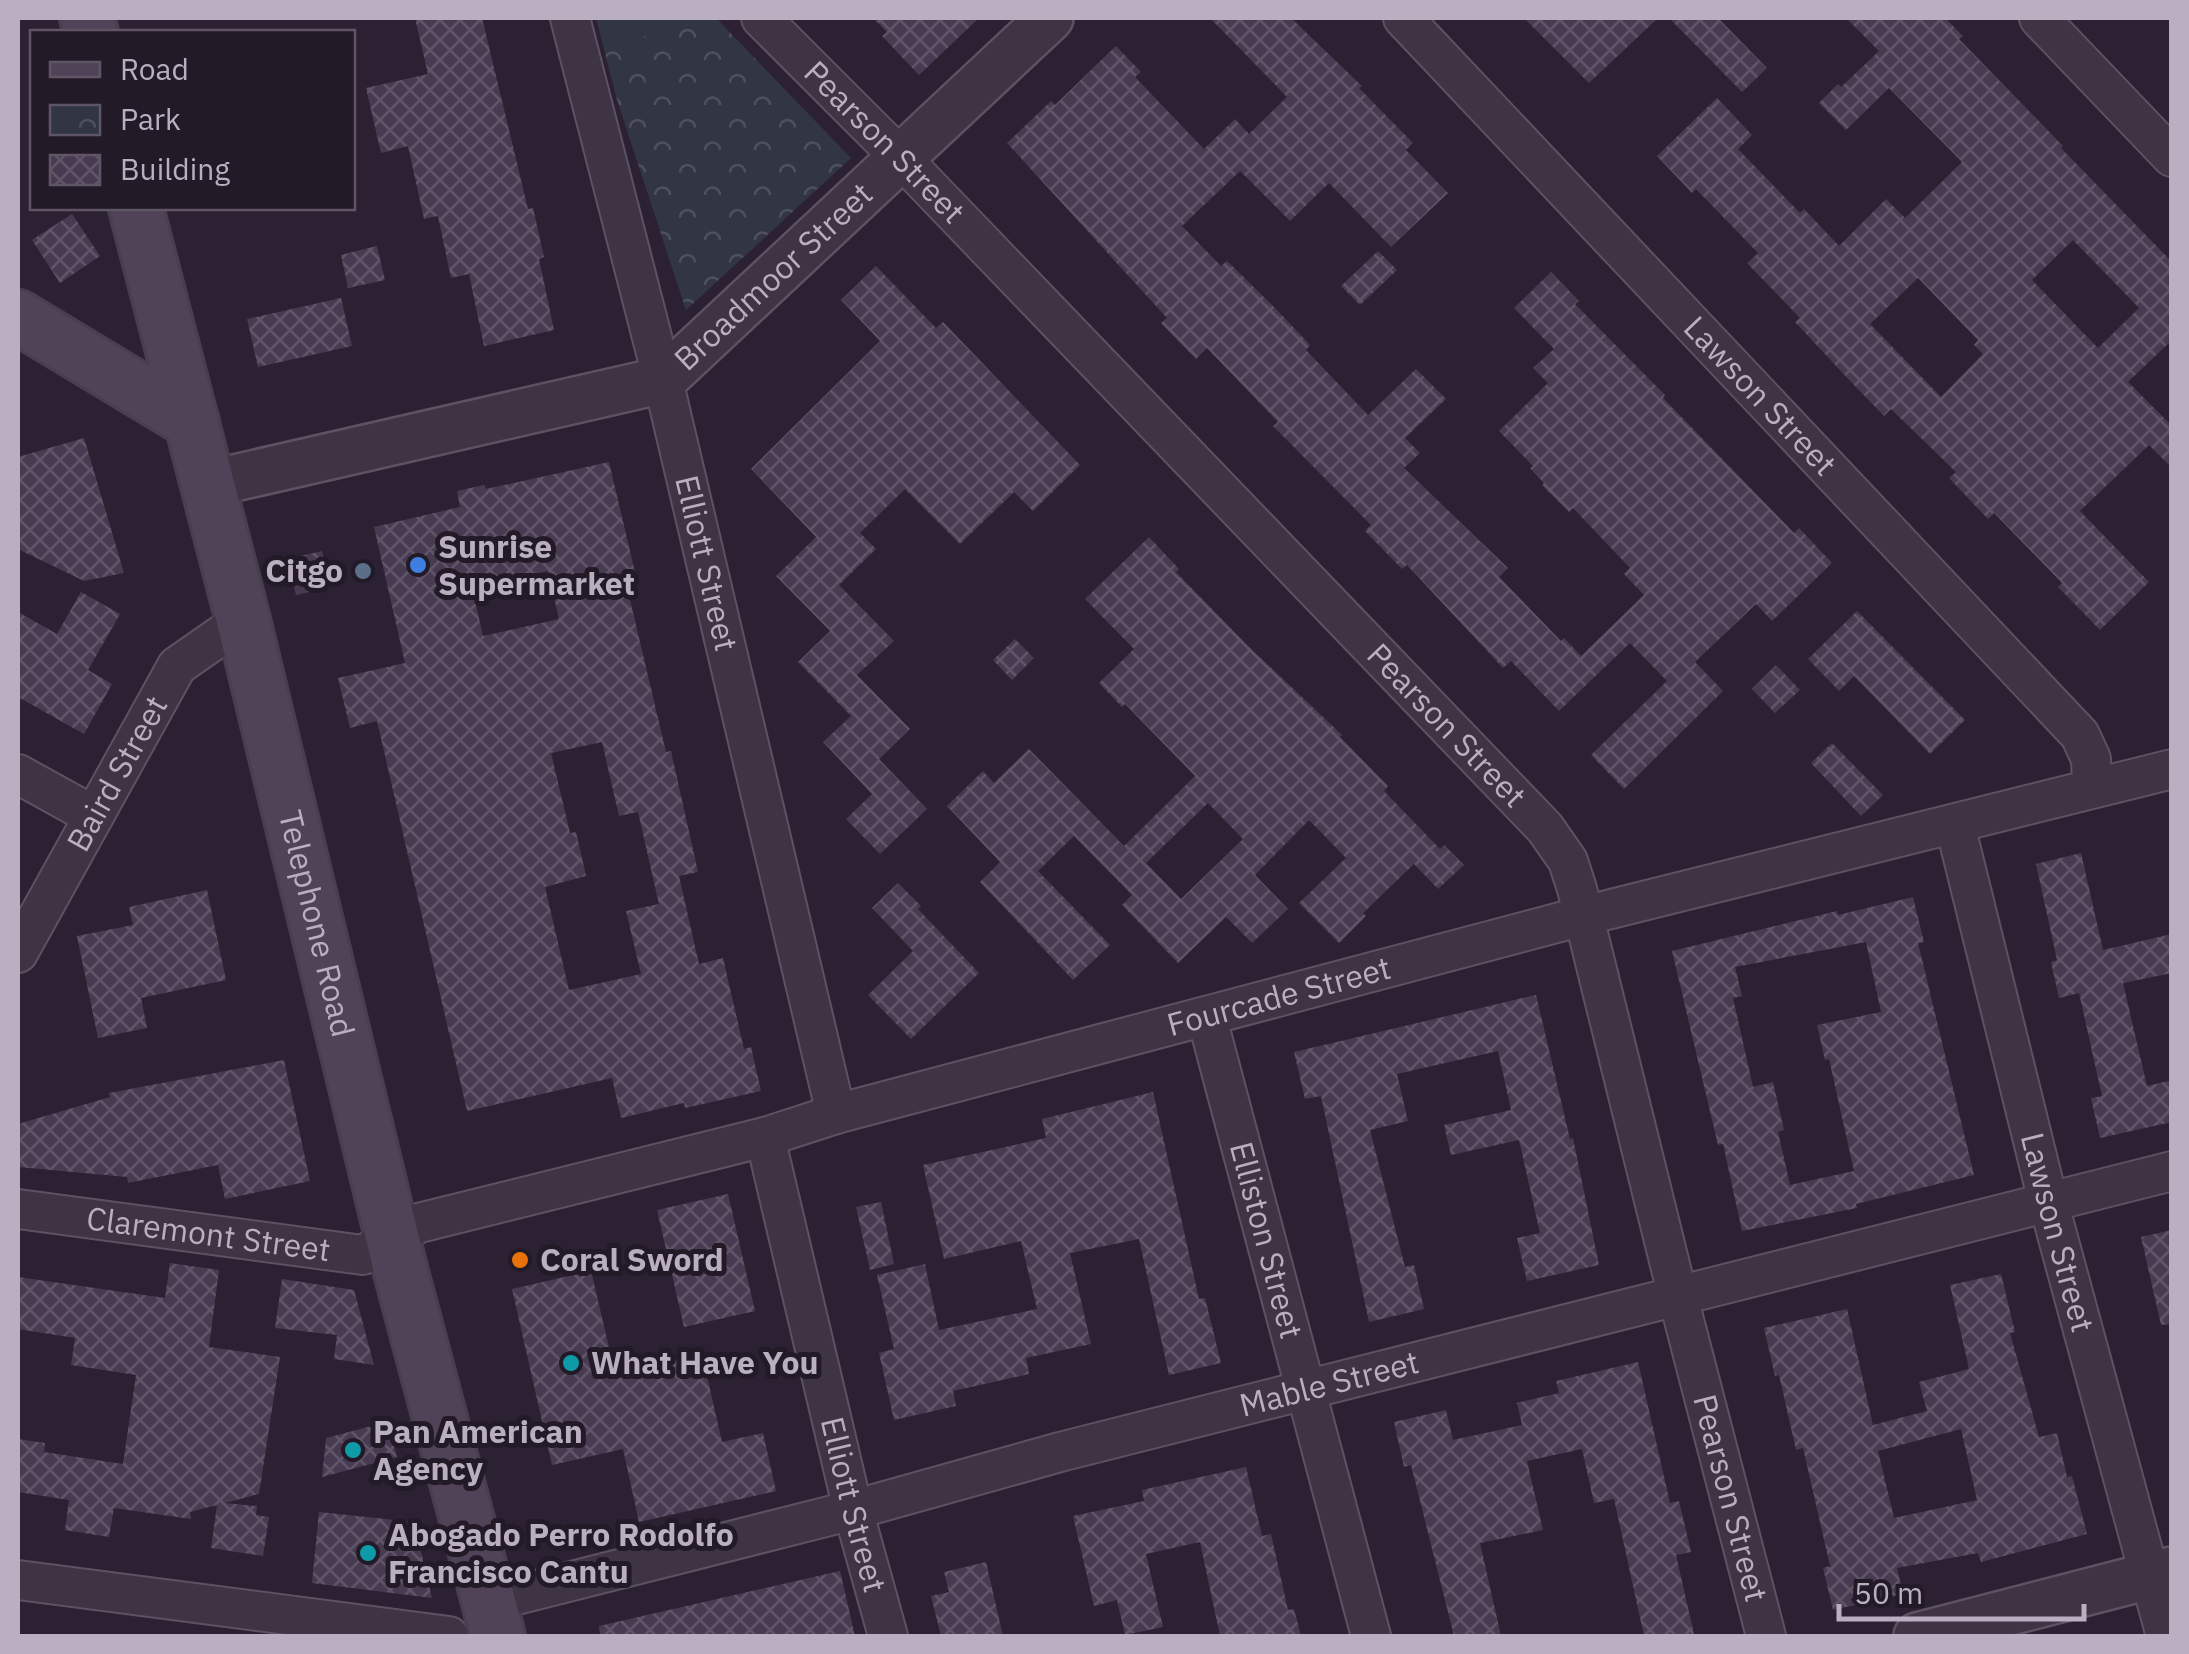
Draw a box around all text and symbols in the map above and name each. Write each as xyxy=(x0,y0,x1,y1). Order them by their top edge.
legend xyxy=(30,30,355,210)
text: Road xyxy=(120,49,189,88)
street label: Pearson Street xyxy=(796,51,974,232)
text: Park xyxy=(120,99,181,138)
text: Building xyxy=(120,149,230,188)
street label: Broadmoor Street xyxy=(665,173,881,379)
street label: Lawson Street xyxy=(1675,307,1846,484)
street label: Elliott Street xyxy=(666,471,748,655)
place label: Sunrise Supermarket xyxy=(438,525,635,604)
place label: Citgo xyxy=(265,549,343,591)
marker: Sunrise Supermarket xyxy=(407,554,429,576)
marker: Citgo xyxy=(352,560,374,582)
street label: Pearson Street xyxy=(1358,634,1536,816)
street label: Baird Street xyxy=(57,688,176,858)
street label: Telephone Road xyxy=(270,806,365,1041)
street label: Fourcade Street xyxy=(1162,946,1395,1045)
street label: Lawson Street xyxy=(2012,1128,2105,1337)
street label: Elliston Street xyxy=(1221,1137,1313,1343)
street label: Claremont Street xyxy=(84,1196,333,1270)
place label: Coral Sword xyxy=(540,1238,724,1280)
marker: Coral Sword xyxy=(509,1249,531,1271)
street label: Mable Street xyxy=(1235,1340,1423,1426)
place label: What Have You xyxy=(591,1341,819,1383)
marker: What Have You xyxy=(560,1352,582,1374)
street label: Pearson Street xyxy=(1684,1390,1778,1606)
place label: Pan American Agency xyxy=(373,1410,583,1489)
street label: Elliott Street xyxy=(812,1413,897,1597)
marker: Pan American Agency xyxy=(342,1439,364,1461)
place label: Abogado Perro Rodolfo Francisco Cantu xyxy=(388,1513,734,1592)
marker: Abogado Perro Rodolfo Francisco Cantu xyxy=(357,1542,379,1564)
scale bar xyxy=(1839,1559,2084,1621)
text: 50 m xyxy=(1854,1573,1923,1612)

